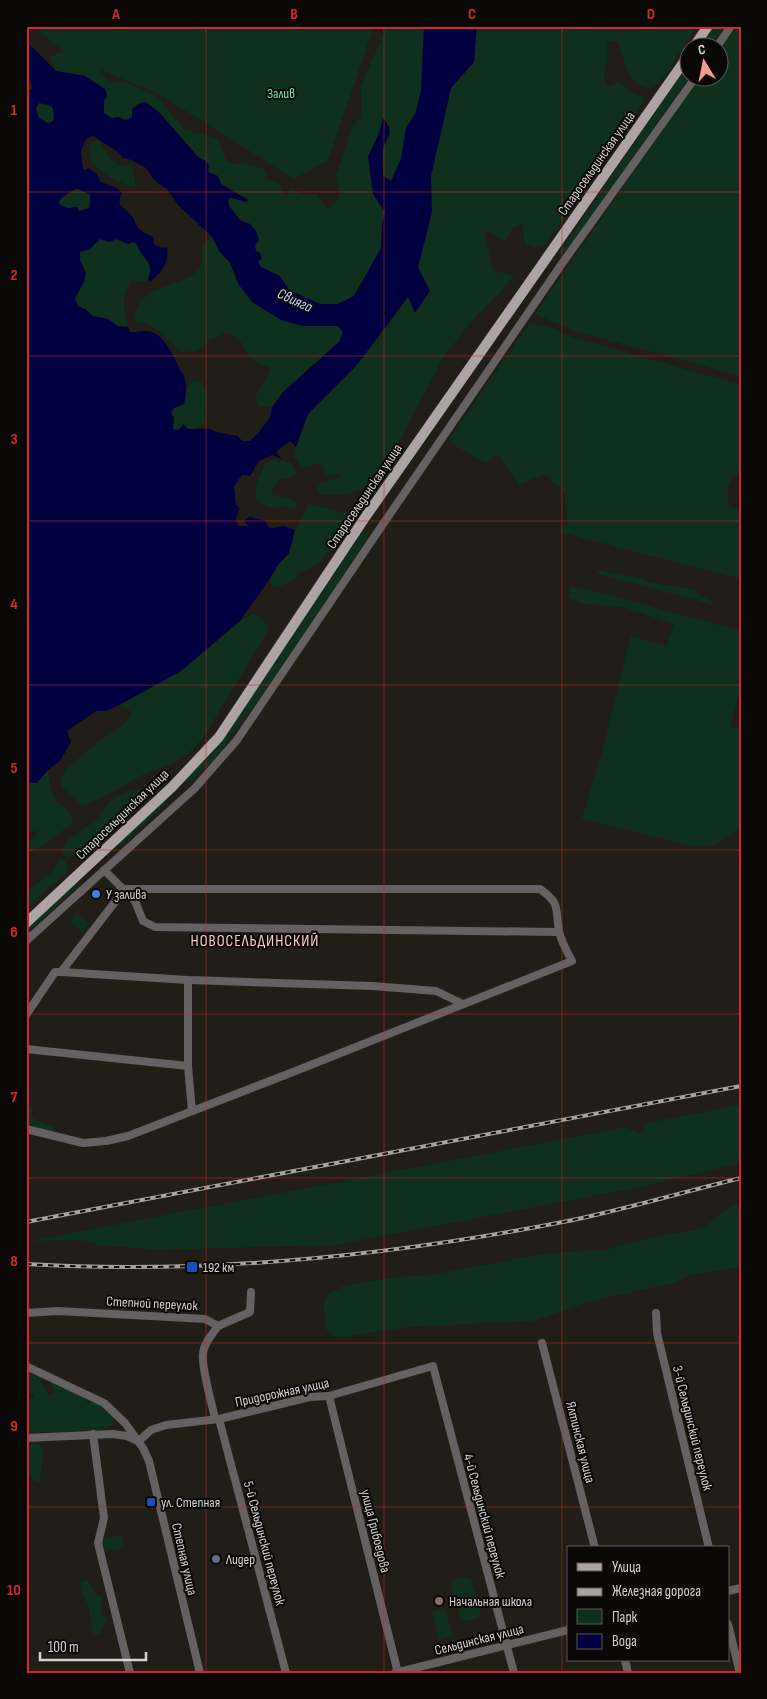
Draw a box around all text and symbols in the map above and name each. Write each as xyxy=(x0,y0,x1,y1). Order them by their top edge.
text: A xyxy=(111,5,120,24)
text: B xyxy=(290,5,298,24)
text: C xyxy=(468,5,476,24)
text: D xyxy=(647,5,655,24)
north arrow xyxy=(680,38,730,88)
text: С xyxy=(697,41,707,59)
park label: Залив xyxy=(267,85,295,102)
text: 1 xyxy=(11,101,18,120)
street label: Старосельдинская улица xyxy=(554,108,639,218)
text: 2 xyxy=(10,266,18,285)
water label: Свияга xyxy=(274,284,315,317)
text: 3 xyxy=(10,430,18,449)
street label: Старосельдинская улица xyxy=(323,441,406,552)
text: 4 xyxy=(10,595,18,614)
text: 5 xyxy=(10,759,18,778)
street label: Старосельдинская улица xyxy=(72,766,172,863)
place label: У залива xyxy=(106,886,146,903)
marker: У залива xyxy=(90,888,102,900)
text: 6 xyxy=(10,923,18,942)
district label: НОВОСЕЛЬДИНСКИЙ xyxy=(191,932,319,951)
text: 7 xyxy=(11,1088,18,1107)
text: 8 xyxy=(10,1252,18,1271)
place label: 192 км xyxy=(203,1259,234,1276)
marker: 192 км xyxy=(185,1260,199,1274)
street label: Степной переулок xyxy=(106,1293,199,1314)
street label: 3-й Сельдинский переулок xyxy=(669,1364,716,1493)
street label: Придорожная улица xyxy=(234,1374,331,1411)
street label: Ялтинская улица xyxy=(562,1400,599,1485)
text: 9 xyxy=(10,1417,18,1436)
street label: 4-й Сельдинский переулок xyxy=(460,1452,510,1581)
street label: 5-й Сельдинский переулок xyxy=(240,1479,289,1608)
street label: улица Грибоедова xyxy=(357,1488,394,1575)
place label: ул. Степная xyxy=(161,1494,220,1511)
marker: ул. Степная xyxy=(145,1496,157,1508)
street label: Степная улица xyxy=(168,1521,201,1597)
legend xyxy=(567,1546,730,1662)
place label: Лидер xyxy=(225,1551,255,1568)
marker: Лидер xyxy=(210,1553,222,1565)
text: Улица xyxy=(612,1558,641,1577)
text: 10 xyxy=(7,1581,21,1600)
text: Железная дорога xyxy=(612,1582,701,1601)
place label: Начальная школа xyxy=(449,1593,532,1610)
marker: Начальная школа xyxy=(433,1595,445,1607)
text: Парк xyxy=(612,1608,638,1627)
street label: Сельдинская улица xyxy=(433,1620,525,1659)
scale bar xyxy=(40,1629,146,1661)
text: Вода xyxy=(612,1632,637,1651)
text: 100 m xyxy=(48,1638,79,1657)

